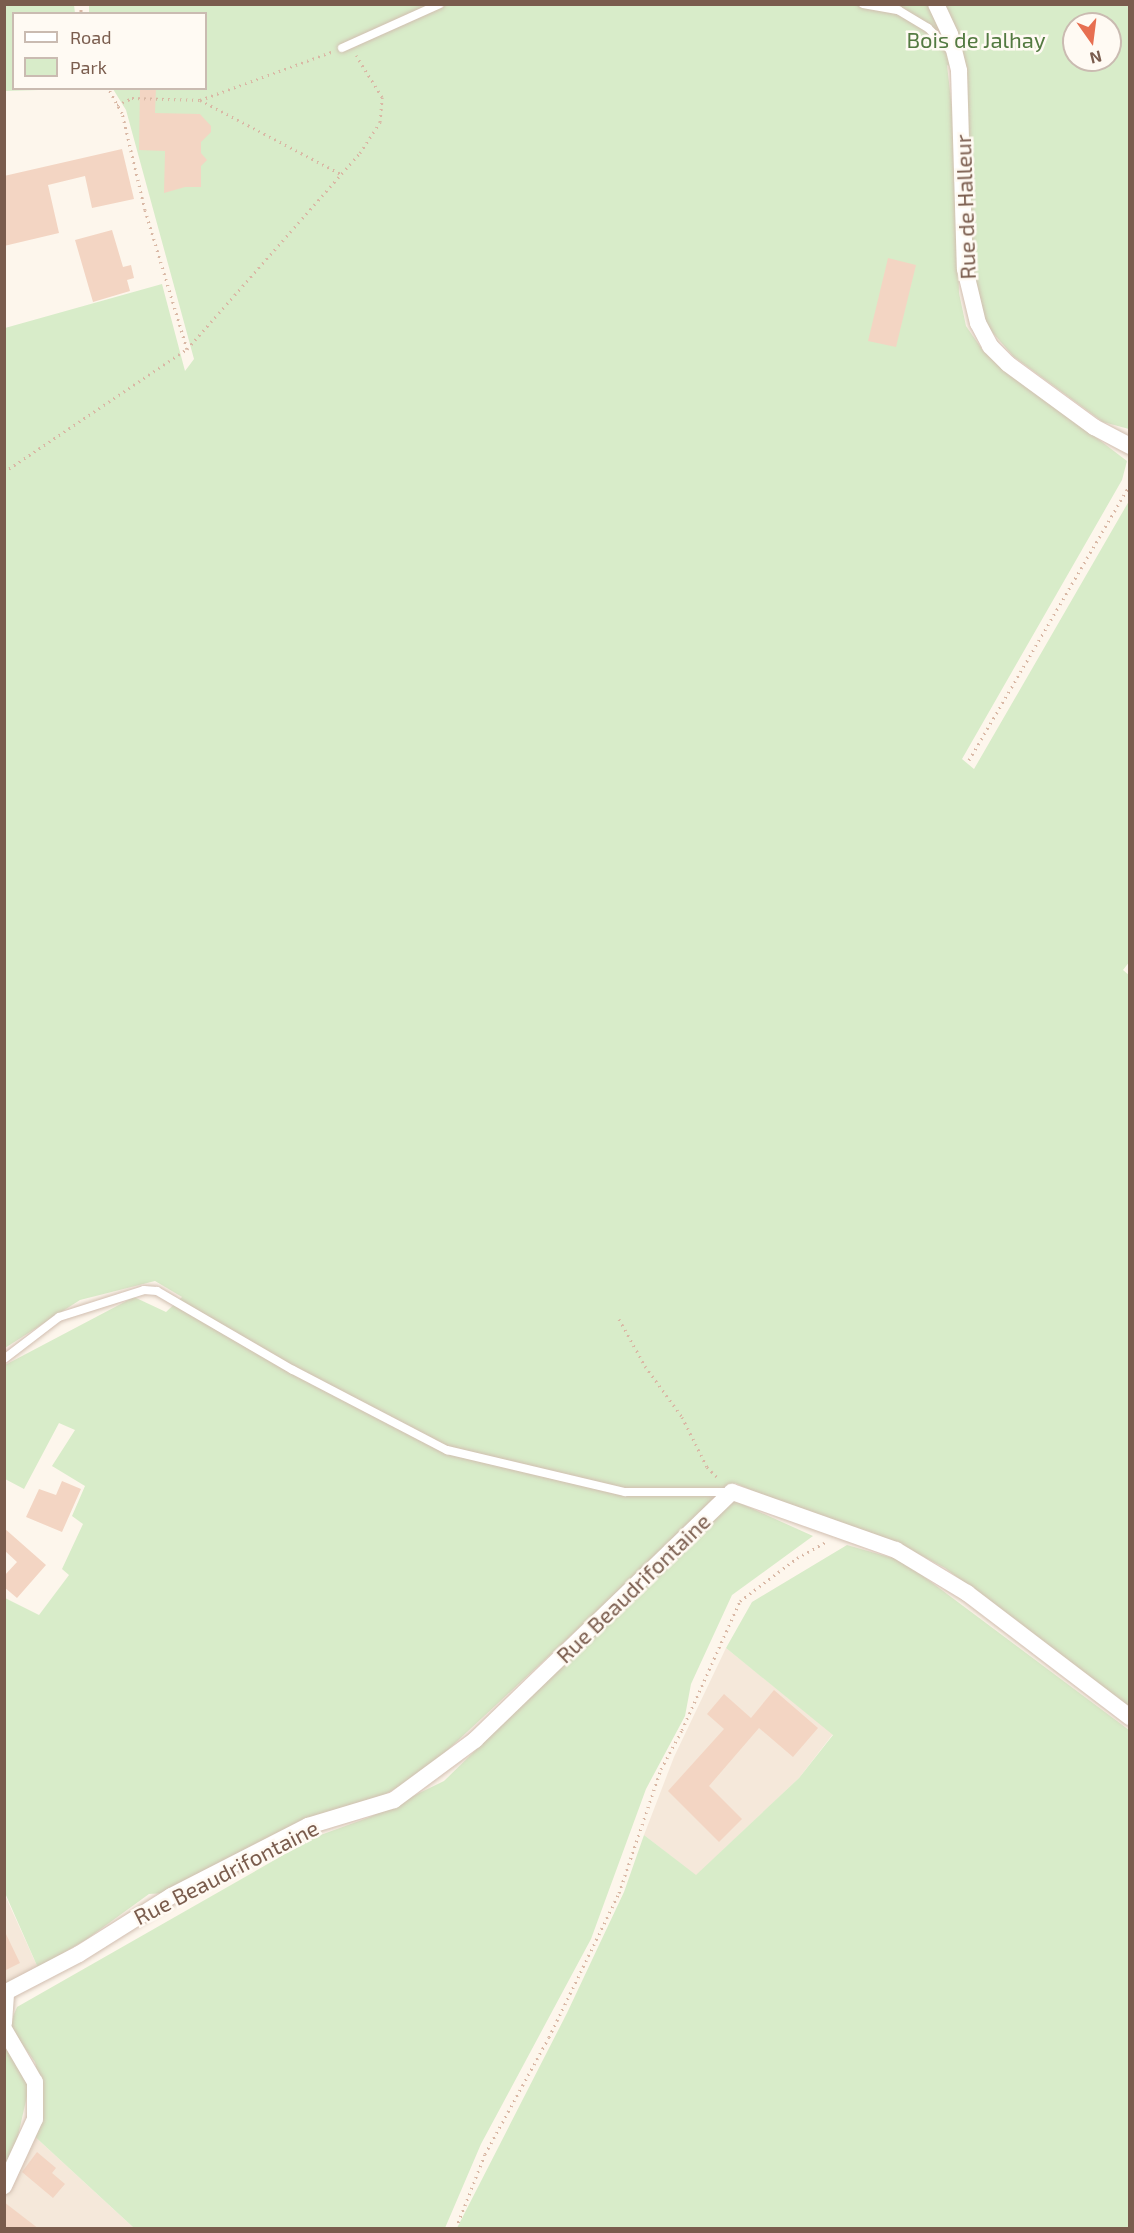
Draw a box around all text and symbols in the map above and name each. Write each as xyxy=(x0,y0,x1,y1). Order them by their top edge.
legend xyxy=(12,12,207,90)
north arrow xyxy=(1062,12,1122,72)
text: Road xyxy=(70,26,111,48)
park label: Bois de Jalhay xyxy=(906,27,1046,53)
text: N xyxy=(1088,47,1104,69)
text: Park xyxy=(70,56,107,78)
street label: Rue de Halleur xyxy=(949,134,981,280)
street label: Rue Beaudrifontaine xyxy=(551,1508,715,1668)
street label: Rue Beaudrifontaine xyxy=(129,1814,323,1930)

